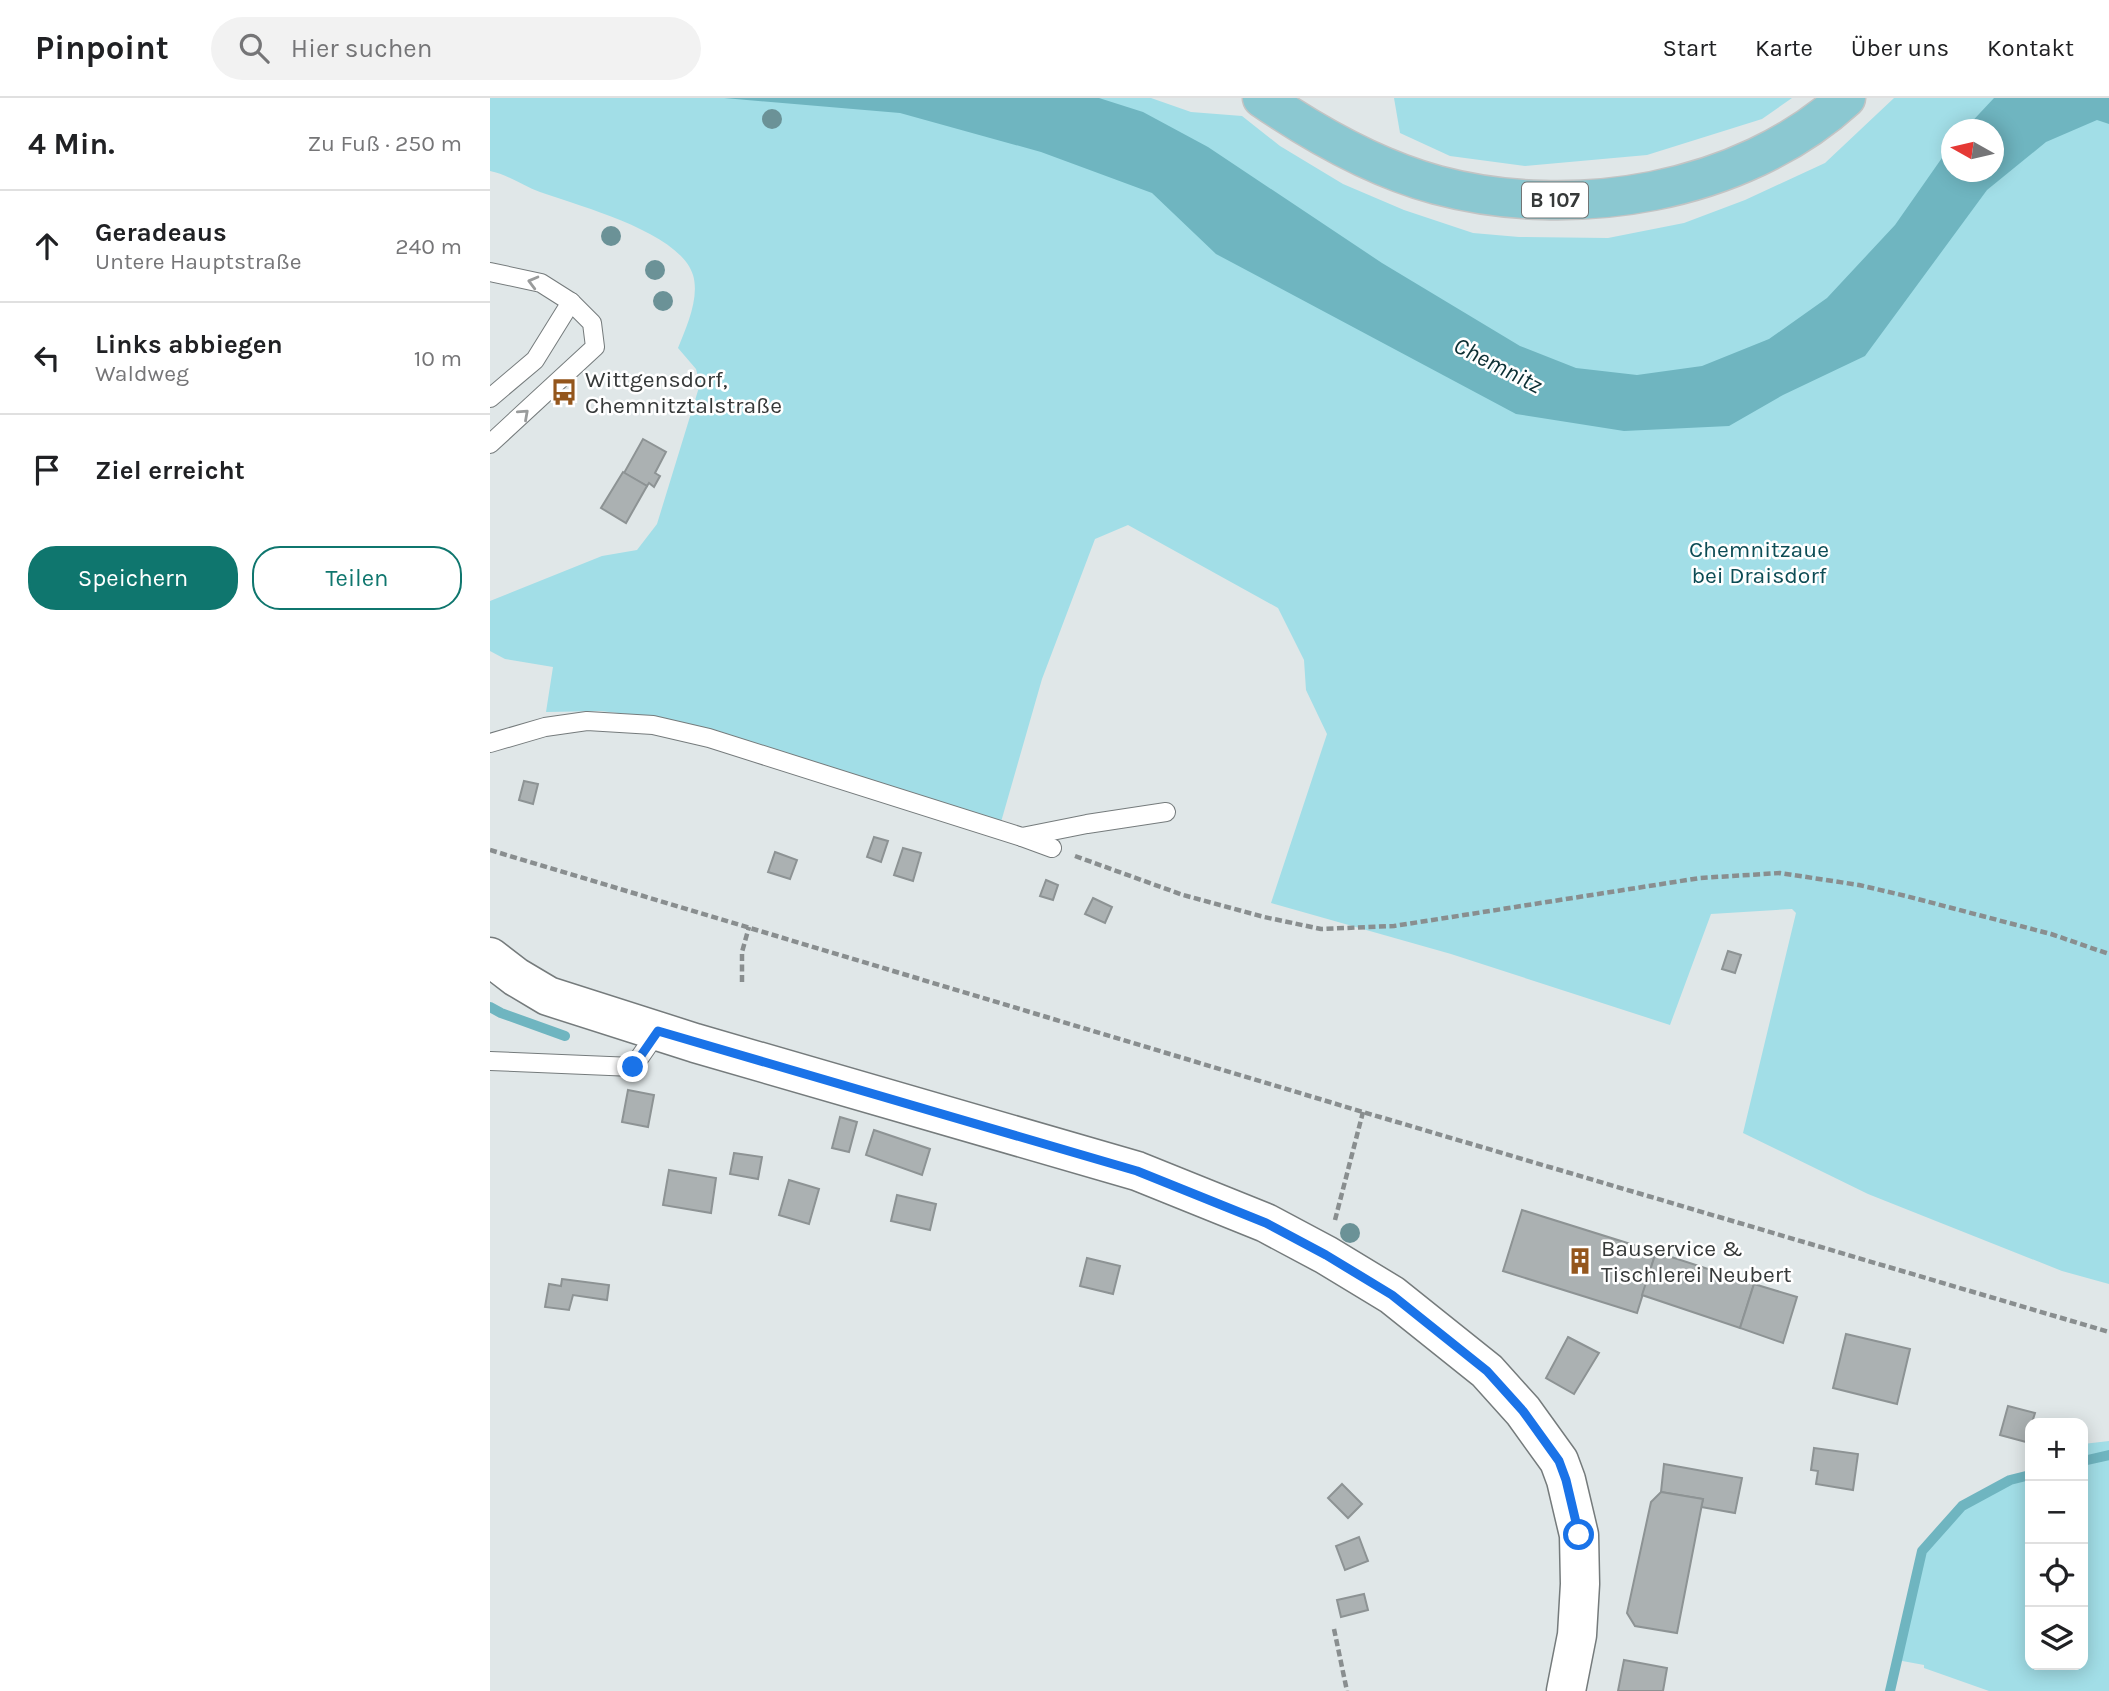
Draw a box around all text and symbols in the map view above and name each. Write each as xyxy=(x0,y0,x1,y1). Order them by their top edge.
search box xyxy=(211,17,701,80)
text: Pinpoint xyxy=(35,29,169,67)
icon: search xyxy=(235,29,273,67)
text: Hier suchen xyxy=(291,33,432,64)
text: Start xyxy=(1663,34,1717,62)
text: Karte xyxy=(1755,34,1813,62)
text: Über uns xyxy=(1851,34,1949,62)
text: Kontakt xyxy=(1987,34,2074,62)
north arrow xyxy=(1941,119,2004,182)
text: 4 Min. xyxy=(28,126,115,162)
text: Zu Fuß · 250 m xyxy=(307,130,462,157)
road number: B 107 xyxy=(1522,182,1588,217)
text: Geradeaus xyxy=(95,217,227,248)
icon: ahead xyxy=(28,227,66,265)
text: 240 m xyxy=(395,233,462,260)
text: Untere Hauptstraße xyxy=(95,248,302,275)
one-way arrow xyxy=(527,276,539,290)
text: Links abbiegen xyxy=(95,329,283,360)
water label: Chemnitz xyxy=(1449,331,1548,399)
icon: left xyxy=(28,339,66,377)
text: 10 m xyxy=(414,345,462,372)
text: Waldweg xyxy=(95,360,189,387)
place label: Wittgensdorf, Chemnitztalstraße xyxy=(585,366,782,419)
bus stop icon: Wittgensdorf, Chemnitztalstraße xyxy=(549,377,579,407)
one-way arrow xyxy=(516,410,529,422)
icon: arrive xyxy=(28,451,66,489)
text: Ziel erreicht xyxy=(95,455,245,486)
park label: Chemnitzaue bei Draisdorf xyxy=(1689,536,1829,589)
button: Speichern xyxy=(28,546,238,610)
button: Teilen xyxy=(252,546,462,610)
route end xyxy=(617,1051,648,1082)
place label: Bauservice & Tischlerei Neubert xyxy=(1601,1235,1792,1288)
building icon: Bauservice & Tischlerei Neubert xyxy=(1565,1246,1595,1276)
map controls xyxy=(2025,1418,2088,1670)
button: + xyxy=(2025,1418,2088,1481)
button: − xyxy=(2025,1481,2088,1544)
route start xyxy=(1563,1519,1594,1550)
button: locate xyxy=(2025,1544,2088,1607)
button: layers xyxy=(2025,1607,2088,1670)

